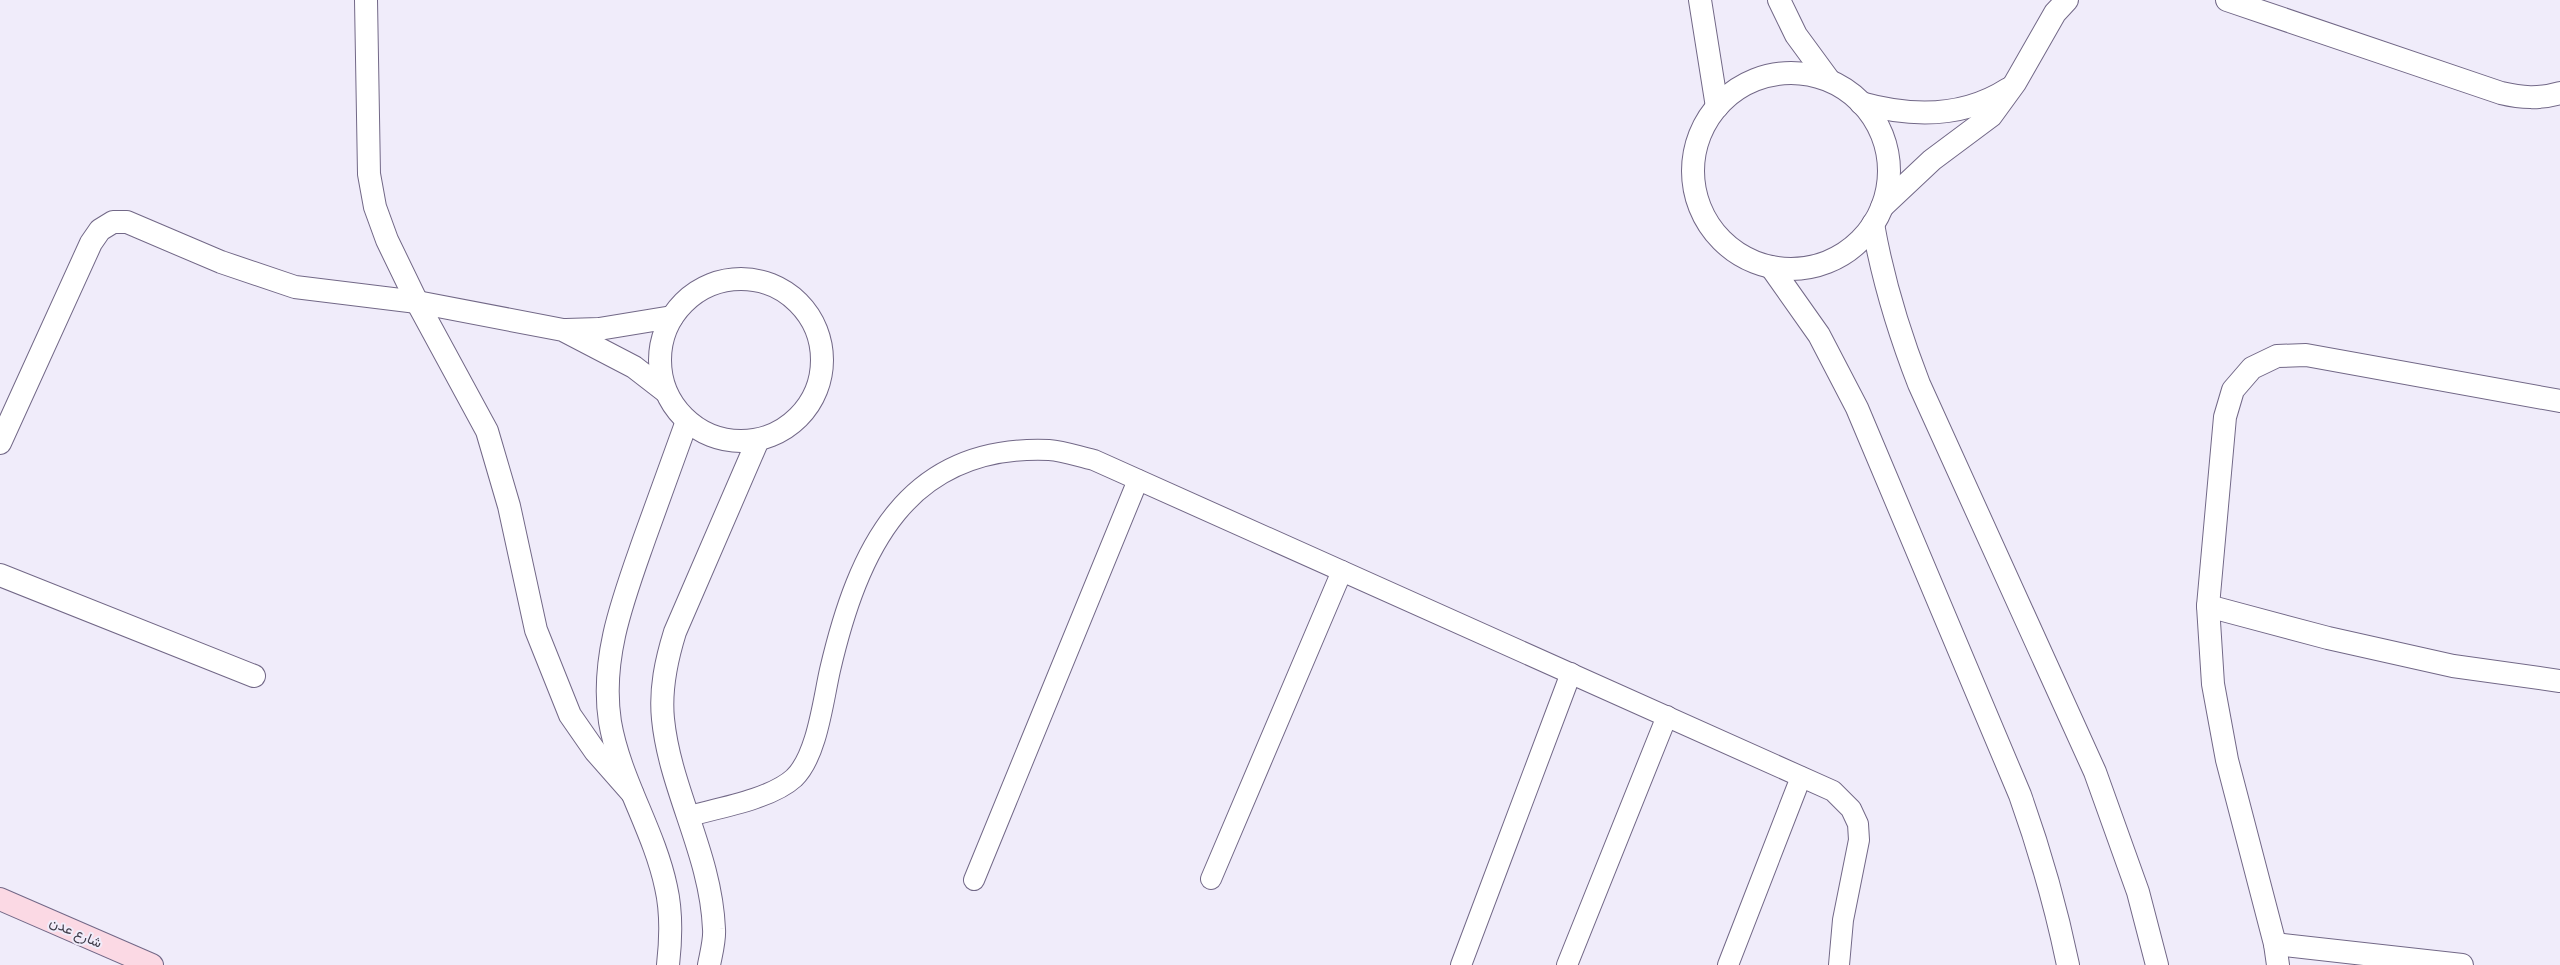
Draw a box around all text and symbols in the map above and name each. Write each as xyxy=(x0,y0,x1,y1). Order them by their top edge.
street label: شارع عدن xyxy=(46,914,104,953)

